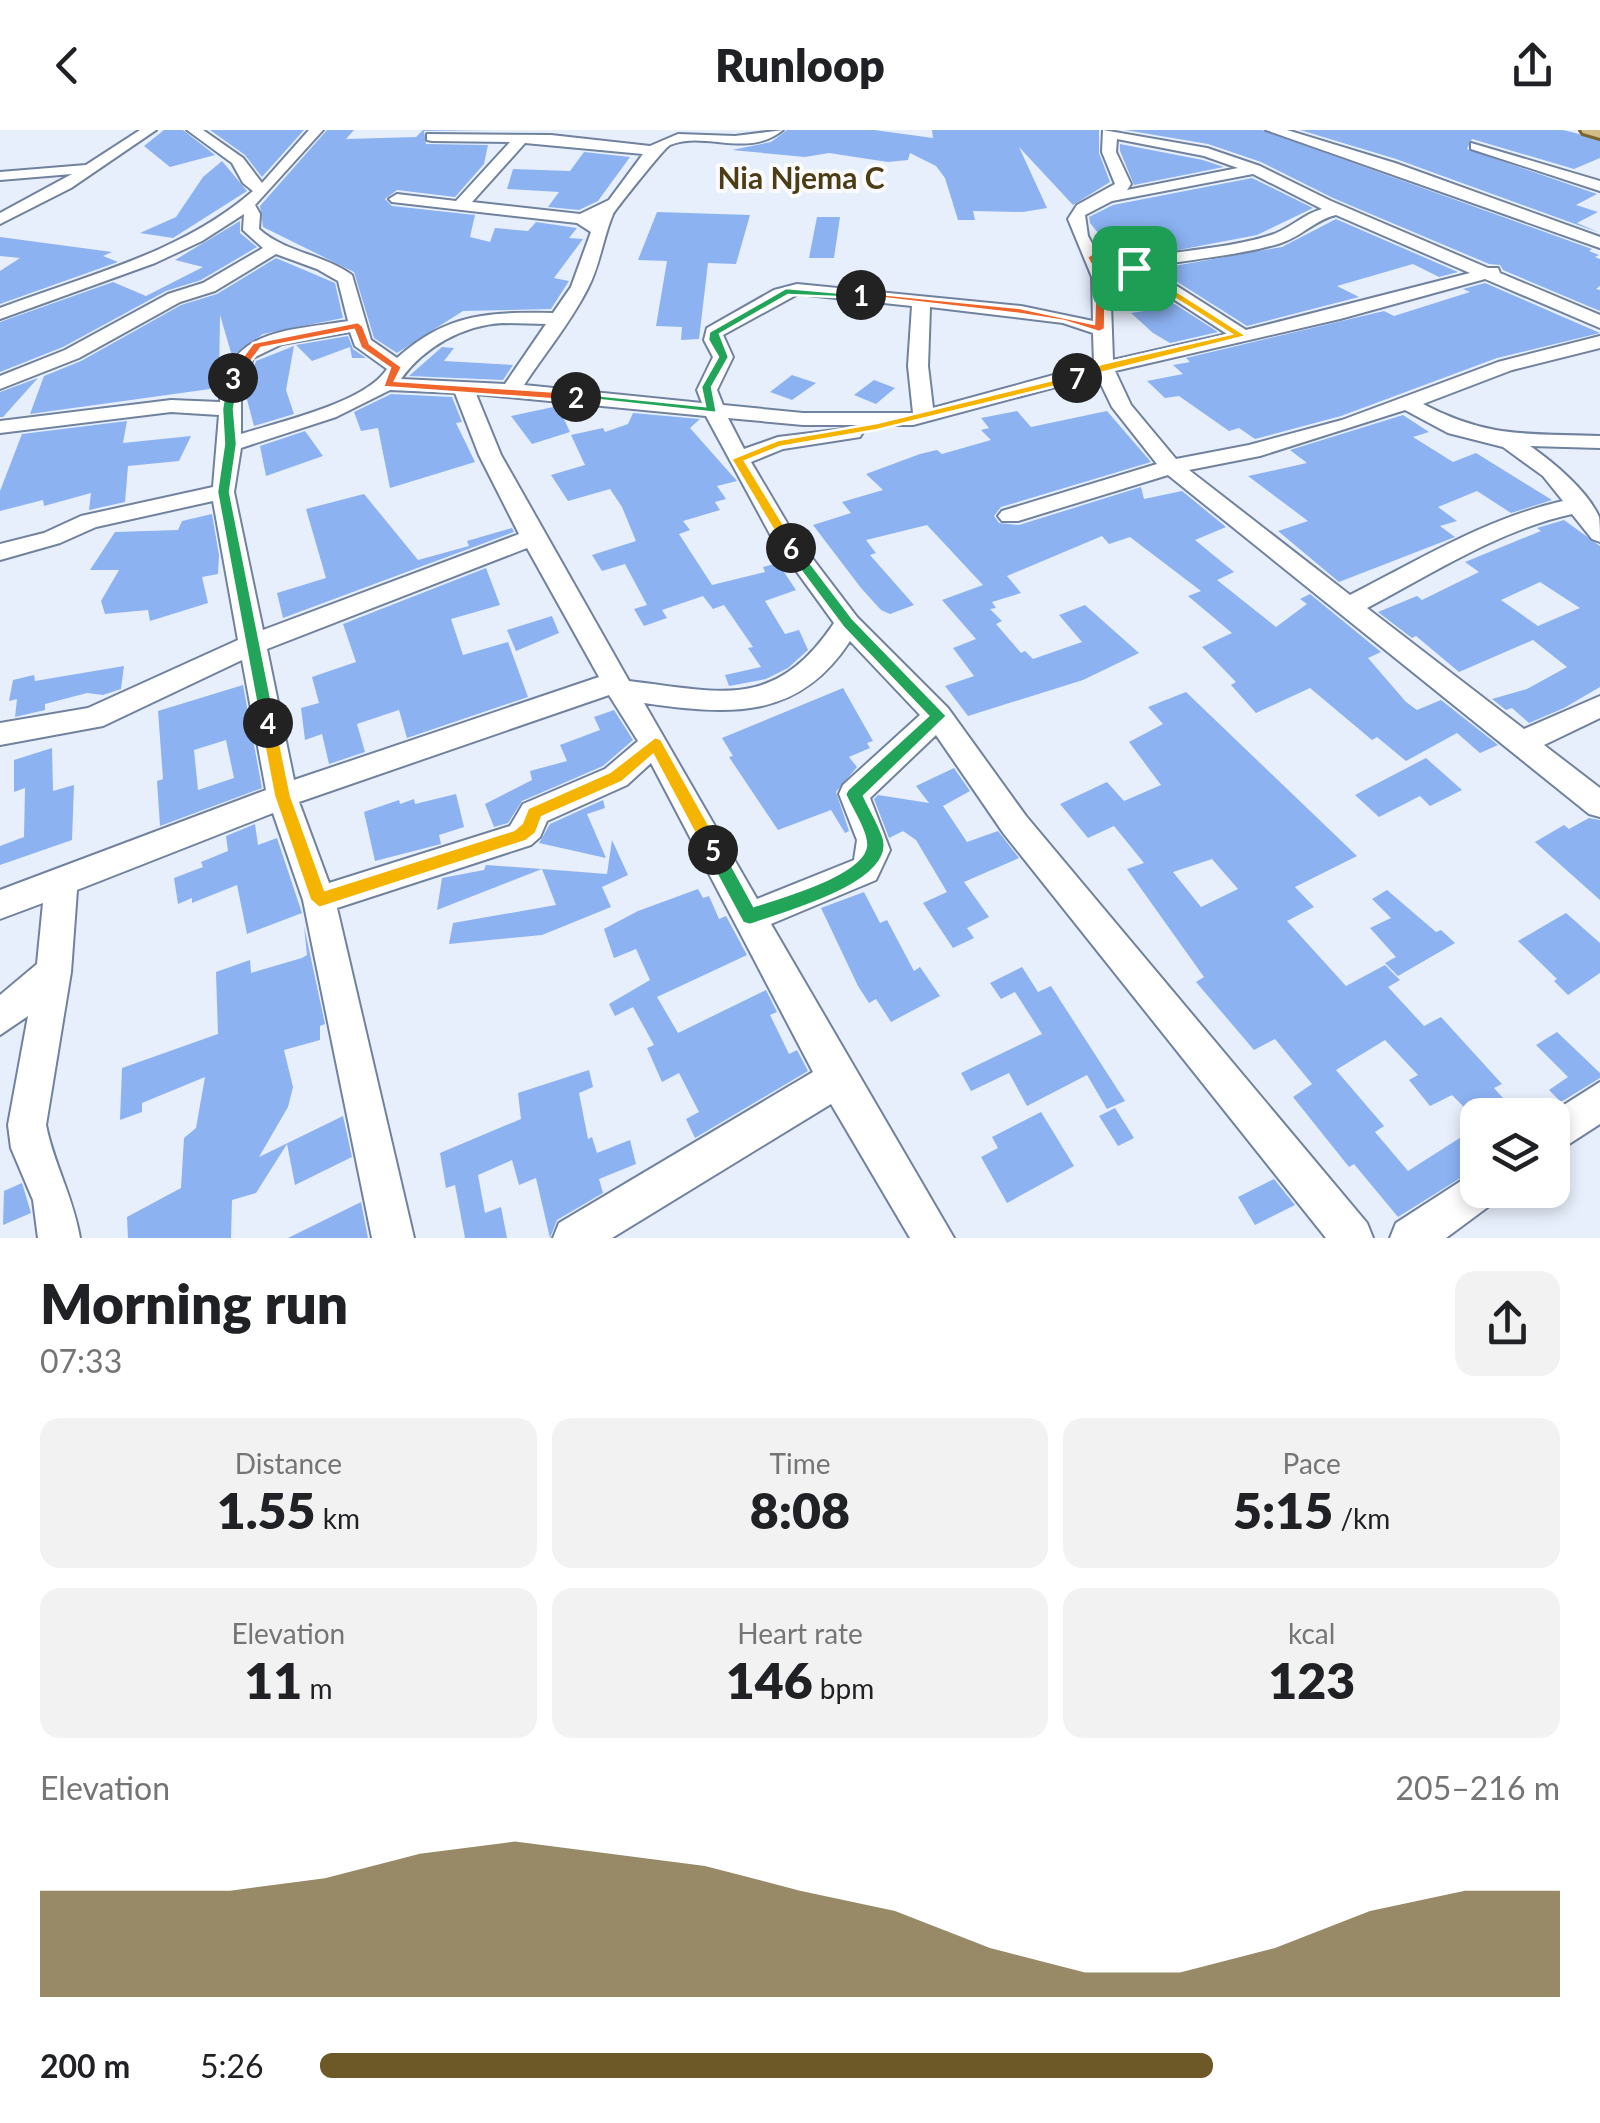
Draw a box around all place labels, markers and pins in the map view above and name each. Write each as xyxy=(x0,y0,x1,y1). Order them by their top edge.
pin xyxy=(1092,226,1177,311)
pin: 1 xyxy=(836,270,886,320)
pin: 3 xyxy=(208,353,258,403)
pin: 7 xyxy=(1052,353,1102,403)
pin: 2 xyxy=(551,372,601,422)
pin: 6 xyxy=(766,523,816,573)
pin: 4 xyxy=(243,698,293,748)
pin: 5 xyxy=(688,825,738,875)

